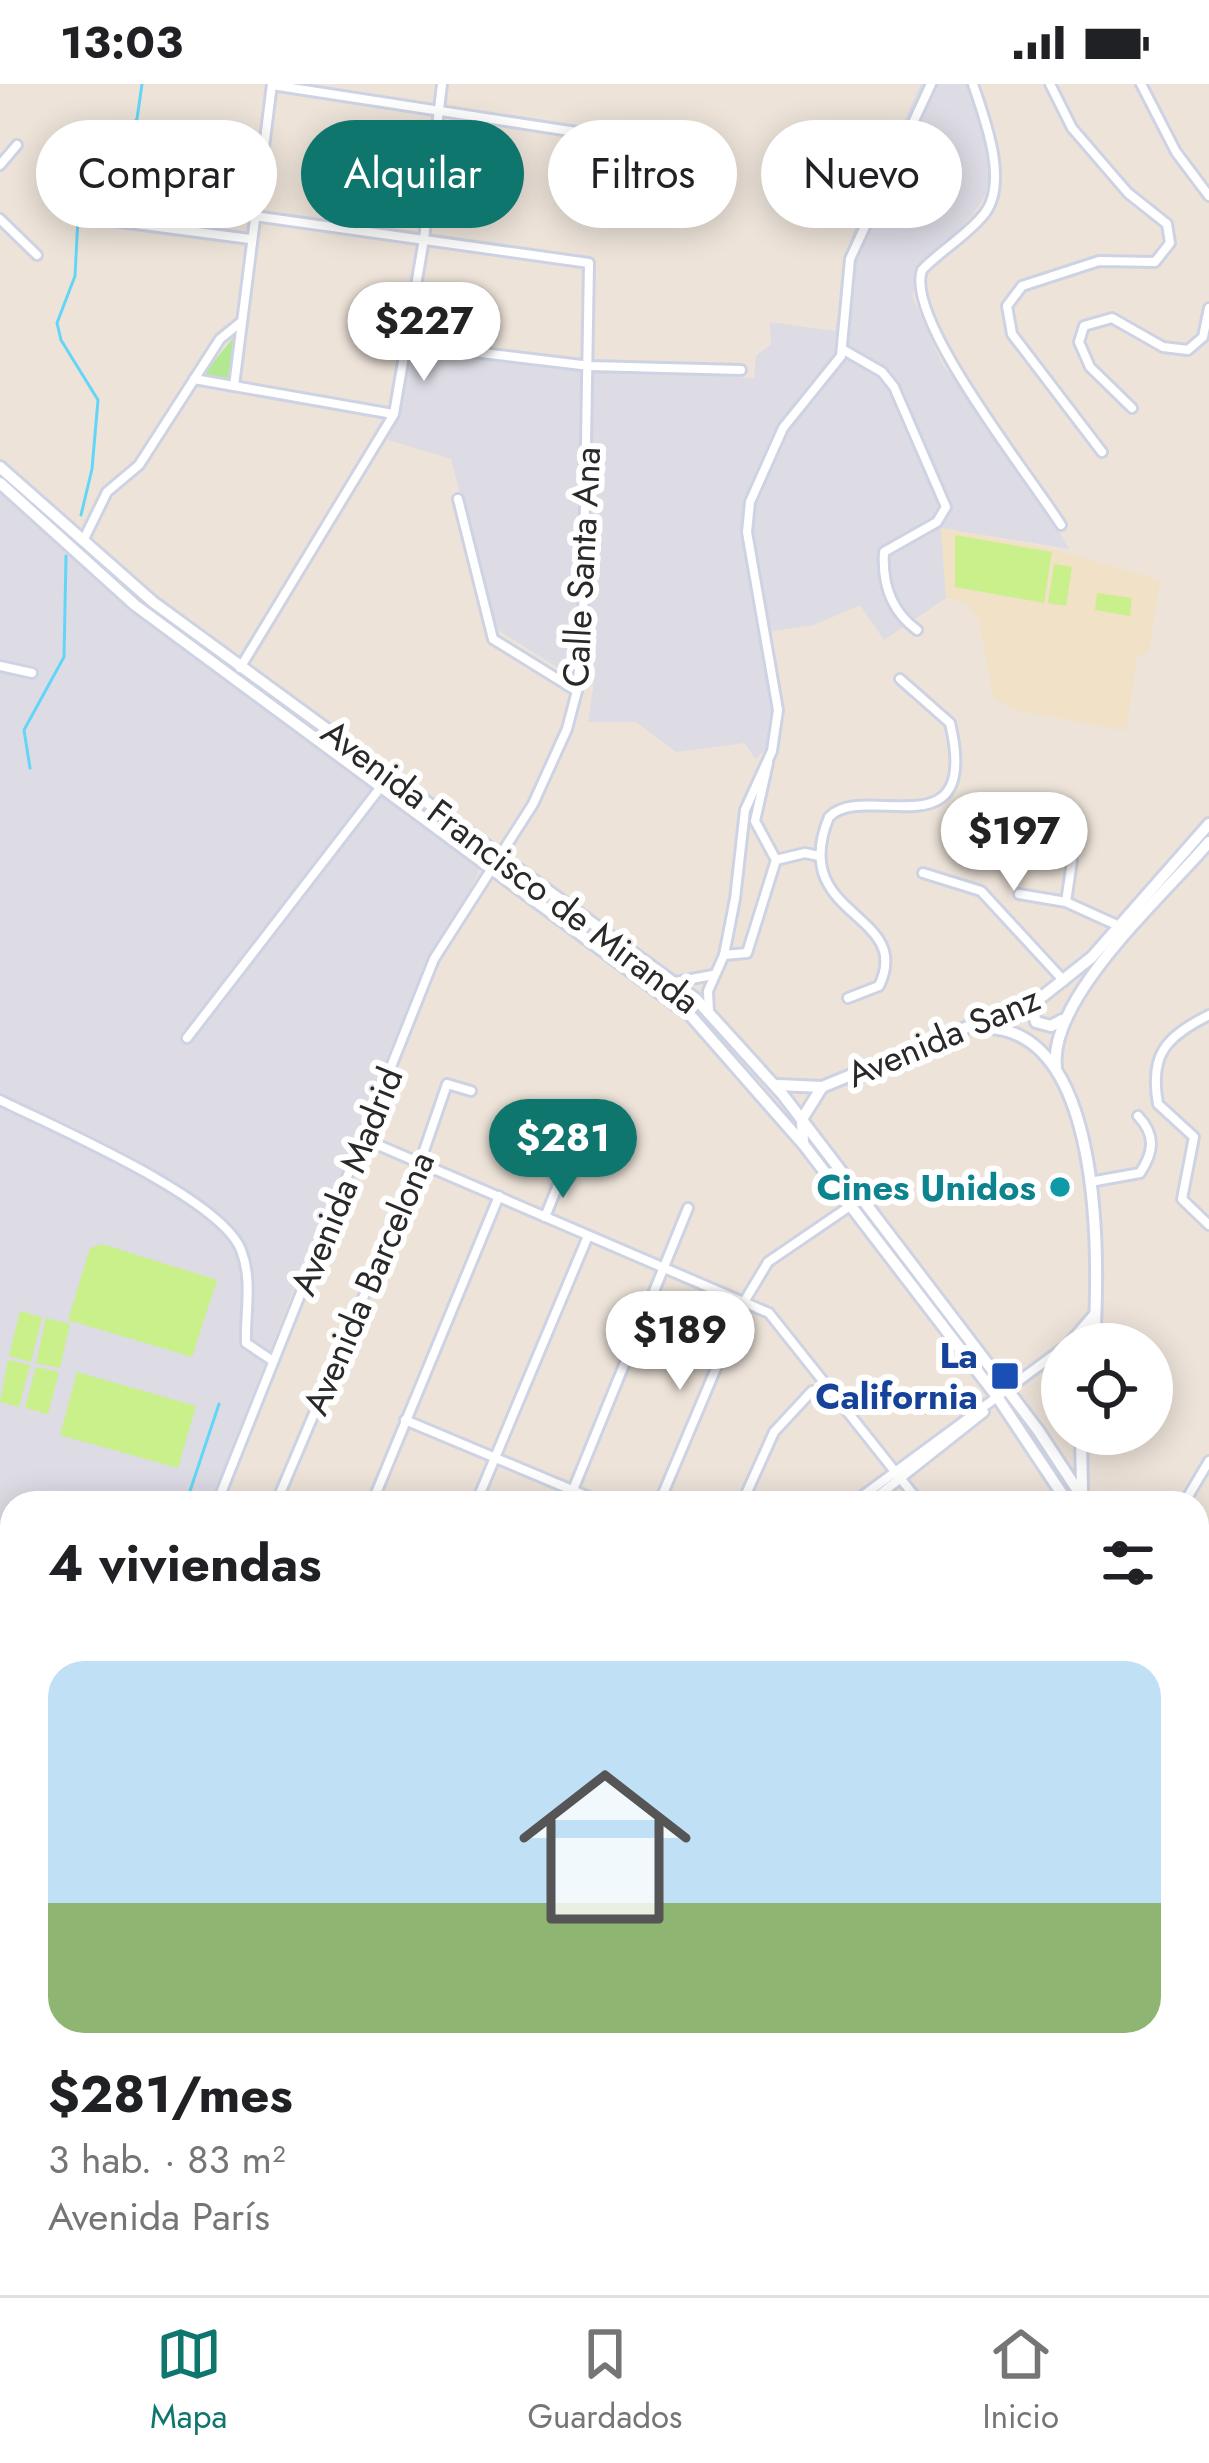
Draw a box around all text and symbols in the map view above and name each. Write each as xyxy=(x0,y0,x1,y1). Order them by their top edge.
text: 13:03 xyxy=(60,10,183,75)
chip: Comprar xyxy=(36,120,277,228)
chip: Alquilar xyxy=(301,120,524,228)
chip: Filtros xyxy=(548,120,737,228)
chip: Nuevo xyxy=(761,120,962,228)
pin: $227 xyxy=(353,282,495,384)
text: $227 xyxy=(375,292,473,349)
street label: Calle Santa Ana xyxy=(549,446,613,688)
street label: Avenida Francisco de Miranda xyxy=(311,706,711,1026)
pin: $197 xyxy=(943,792,1085,894)
text: $197 xyxy=(968,802,1060,859)
street label: Avenida Sanz xyxy=(838,972,1048,1100)
street label: Avenida Madrid xyxy=(277,1059,415,1303)
pin: $281 xyxy=(492,1099,634,1201)
text: $281 xyxy=(516,1109,610,1166)
street label: Avenida Barcelona xyxy=(289,1143,447,1423)
place label: Cines Unidos xyxy=(817,1161,1036,1213)
marker: Cines Unidos xyxy=(1047,1174,1073,1200)
pin: $189 xyxy=(609,1291,751,1393)
text: $189 xyxy=(633,1301,727,1358)
map controls xyxy=(1041,1323,1173,1455)
button: locate xyxy=(1041,1323,1173,1455)
place label: La California xyxy=(815,1329,978,1422)
marker: La California xyxy=(989,1360,1021,1392)
text: 4 viviendas xyxy=(48,1526,322,1600)
icon: filters xyxy=(1095,1530,1161,1596)
icon: home xyxy=(497,1739,713,1955)
text: $281/mes xyxy=(48,2057,293,2131)
text: 3 hab. · 83 m² xyxy=(48,2131,286,2188)
text: Avenida París xyxy=(48,2188,270,2245)
tab: Mapa xyxy=(150,2321,227,2440)
tab: Guardados xyxy=(528,2321,682,2440)
tab: Inicio xyxy=(983,2321,1059,2440)

